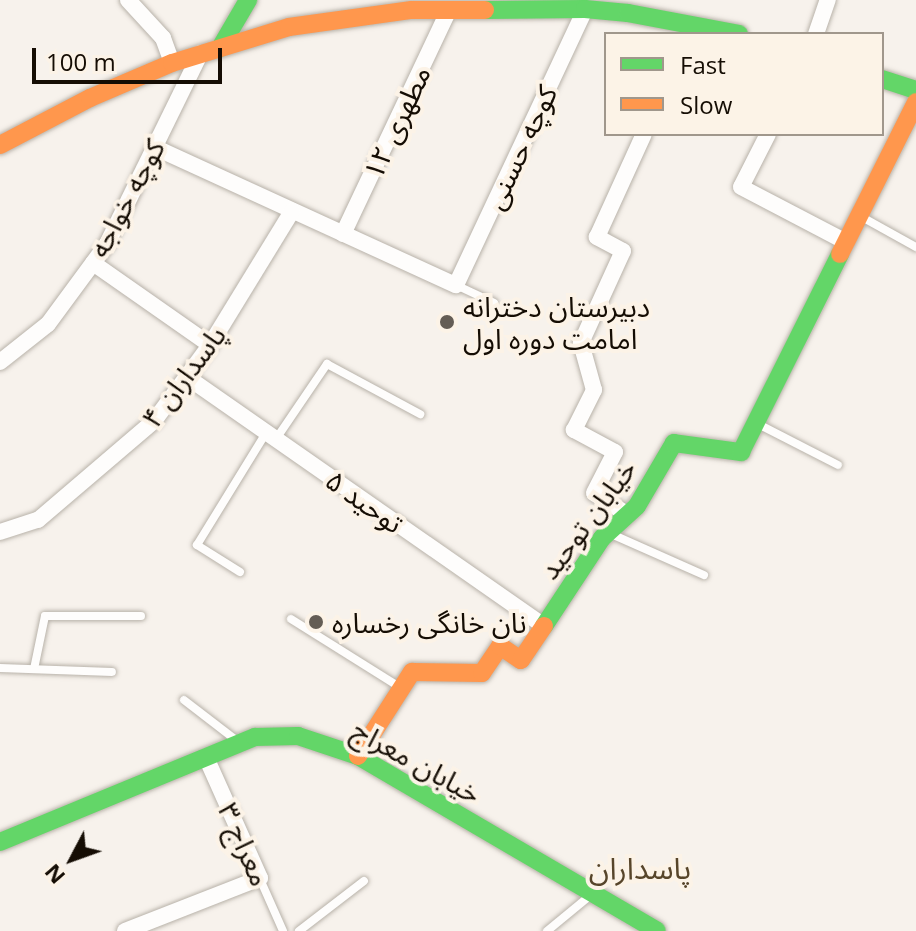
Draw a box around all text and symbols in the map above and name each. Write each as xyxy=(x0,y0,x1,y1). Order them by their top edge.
scale bar xyxy=(36,32,226,82)
legend xyxy=(604,32,884,136)
text: 100 m xyxy=(46,45,116,78)
text: Fast xyxy=(680,48,726,81)
street label: مطهری ۱۲ xyxy=(355,60,437,184)
street label: کوچه حسنی xyxy=(477,80,563,214)
text: Slow xyxy=(680,88,732,121)
street label: کوچه خواجه xyxy=(81,133,171,263)
place label: دبیرستان دخترانه امامت دوره اول xyxy=(463,289,650,355)
marker: دبیرستان دخترانه امامت دوره اول xyxy=(438,313,456,331)
street label: پاسداران ۴ xyxy=(134,318,232,434)
street label: خیابان توحید xyxy=(531,453,643,585)
street label: توحید ۵ xyxy=(320,462,410,540)
place label: نان خانگی رخساره xyxy=(332,605,527,639)
marker: نان خانگی رخساره xyxy=(307,613,325,631)
street label: خیابان معراج xyxy=(347,712,487,810)
street label: معراج ۳ xyxy=(212,797,278,891)
north arrow xyxy=(32,819,112,899)
district label: پاسداران xyxy=(589,850,691,886)
text: N xyxy=(37,858,71,891)

